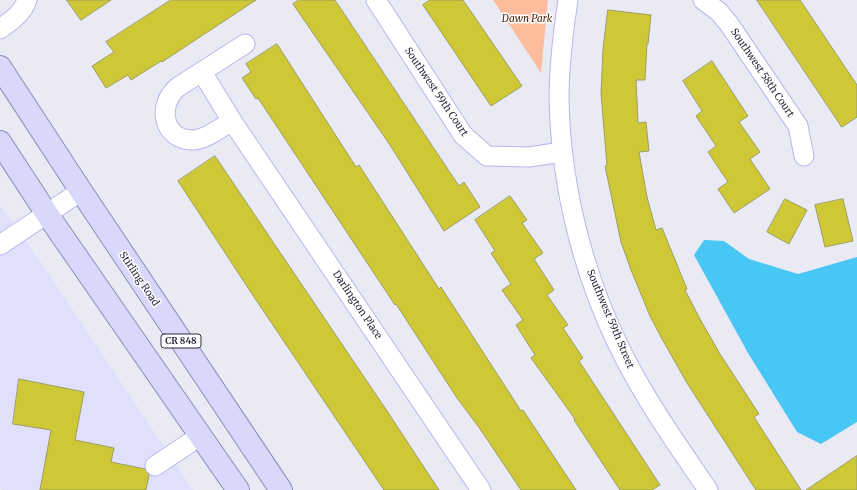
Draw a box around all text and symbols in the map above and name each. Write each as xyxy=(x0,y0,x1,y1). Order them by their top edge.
park label: Dawn Park xyxy=(502,13,552,25)
street label: Southwest 58th Court xyxy=(728,26,796,120)
street label: Southwest 59th Court xyxy=(402,45,470,139)
street label: Stirling Road xyxy=(116,250,162,308)
street label: Southwest 59th Street xyxy=(584,268,636,370)
street label: Darlington Place xyxy=(330,269,384,341)
road number: CR 848 xyxy=(161,334,201,348)

